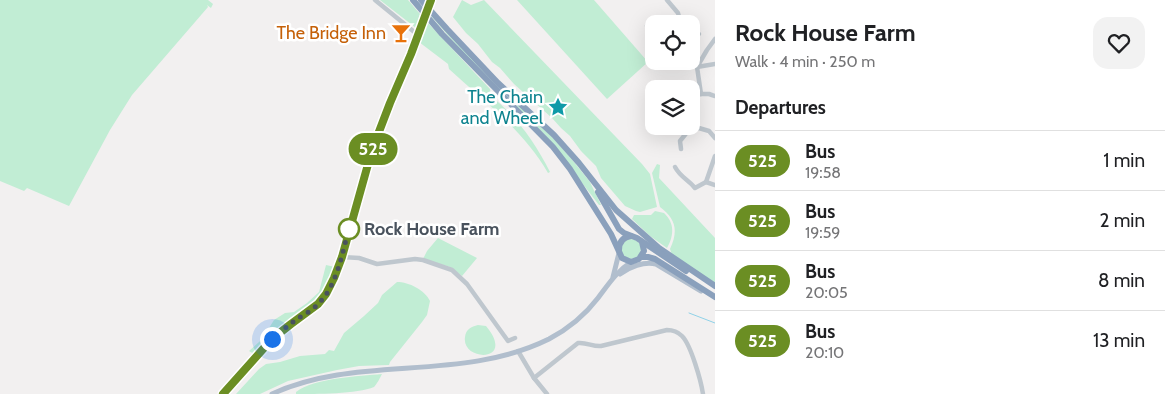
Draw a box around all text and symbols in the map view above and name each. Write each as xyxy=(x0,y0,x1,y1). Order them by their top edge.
map controls xyxy=(645,15,700,135)
button: locate xyxy=(645,15,700,70)
button: heart xyxy=(1093,17,1145,69)
text: Rock House Farm xyxy=(735,18,916,47)
place label: The Bridge Inn xyxy=(277,22,386,44)
bar icon: The Bridge Inn xyxy=(390,22,412,44)
text: Walk · 4 min · 250 m xyxy=(735,52,875,71)
button: layers xyxy=(645,80,700,135)
place label: The Chain and Wheel xyxy=(461,86,544,129)
place icon: The Chain and Wheel xyxy=(547,96,569,118)
text: Departures xyxy=(735,96,826,119)
line badge: 525 xyxy=(344,133,402,165)
text: 525 xyxy=(359,138,387,160)
text: Bus xyxy=(805,140,835,163)
text: 1 min xyxy=(1103,149,1145,172)
text: 525 xyxy=(748,150,777,172)
text: 19:58 xyxy=(805,163,841,182)
text: Bus xyxy=(805,200,835,223)
text: 2 min xyxy=(1099,209,1145,232)
text: 525 xyxy=(748,210,777,232)
marker: Rock House Farm xyxy=(338,218,360,240)
place label: Rock House Farm xyxy=(364,218,499,240)
text: 19:59 xyxy=(805,223,840,242)
text: Bus xyxy=(805,260,835,283)
text: 8 min xyxy=(1098,269,1145,292)
text: 525 xyxy=(748,270,777,292)
text: 20:05 xyxy=(805,283,848,302)
text: Bus xyxy=(805,320,835,343)
your location xyxy=(260,327,285,352)
text: 13 min xyxy=(1093,329,1145,352)
text: 525 xyxy=(748,330,777,352)
text: 20:10 xyxy=(805,343,844,362)

